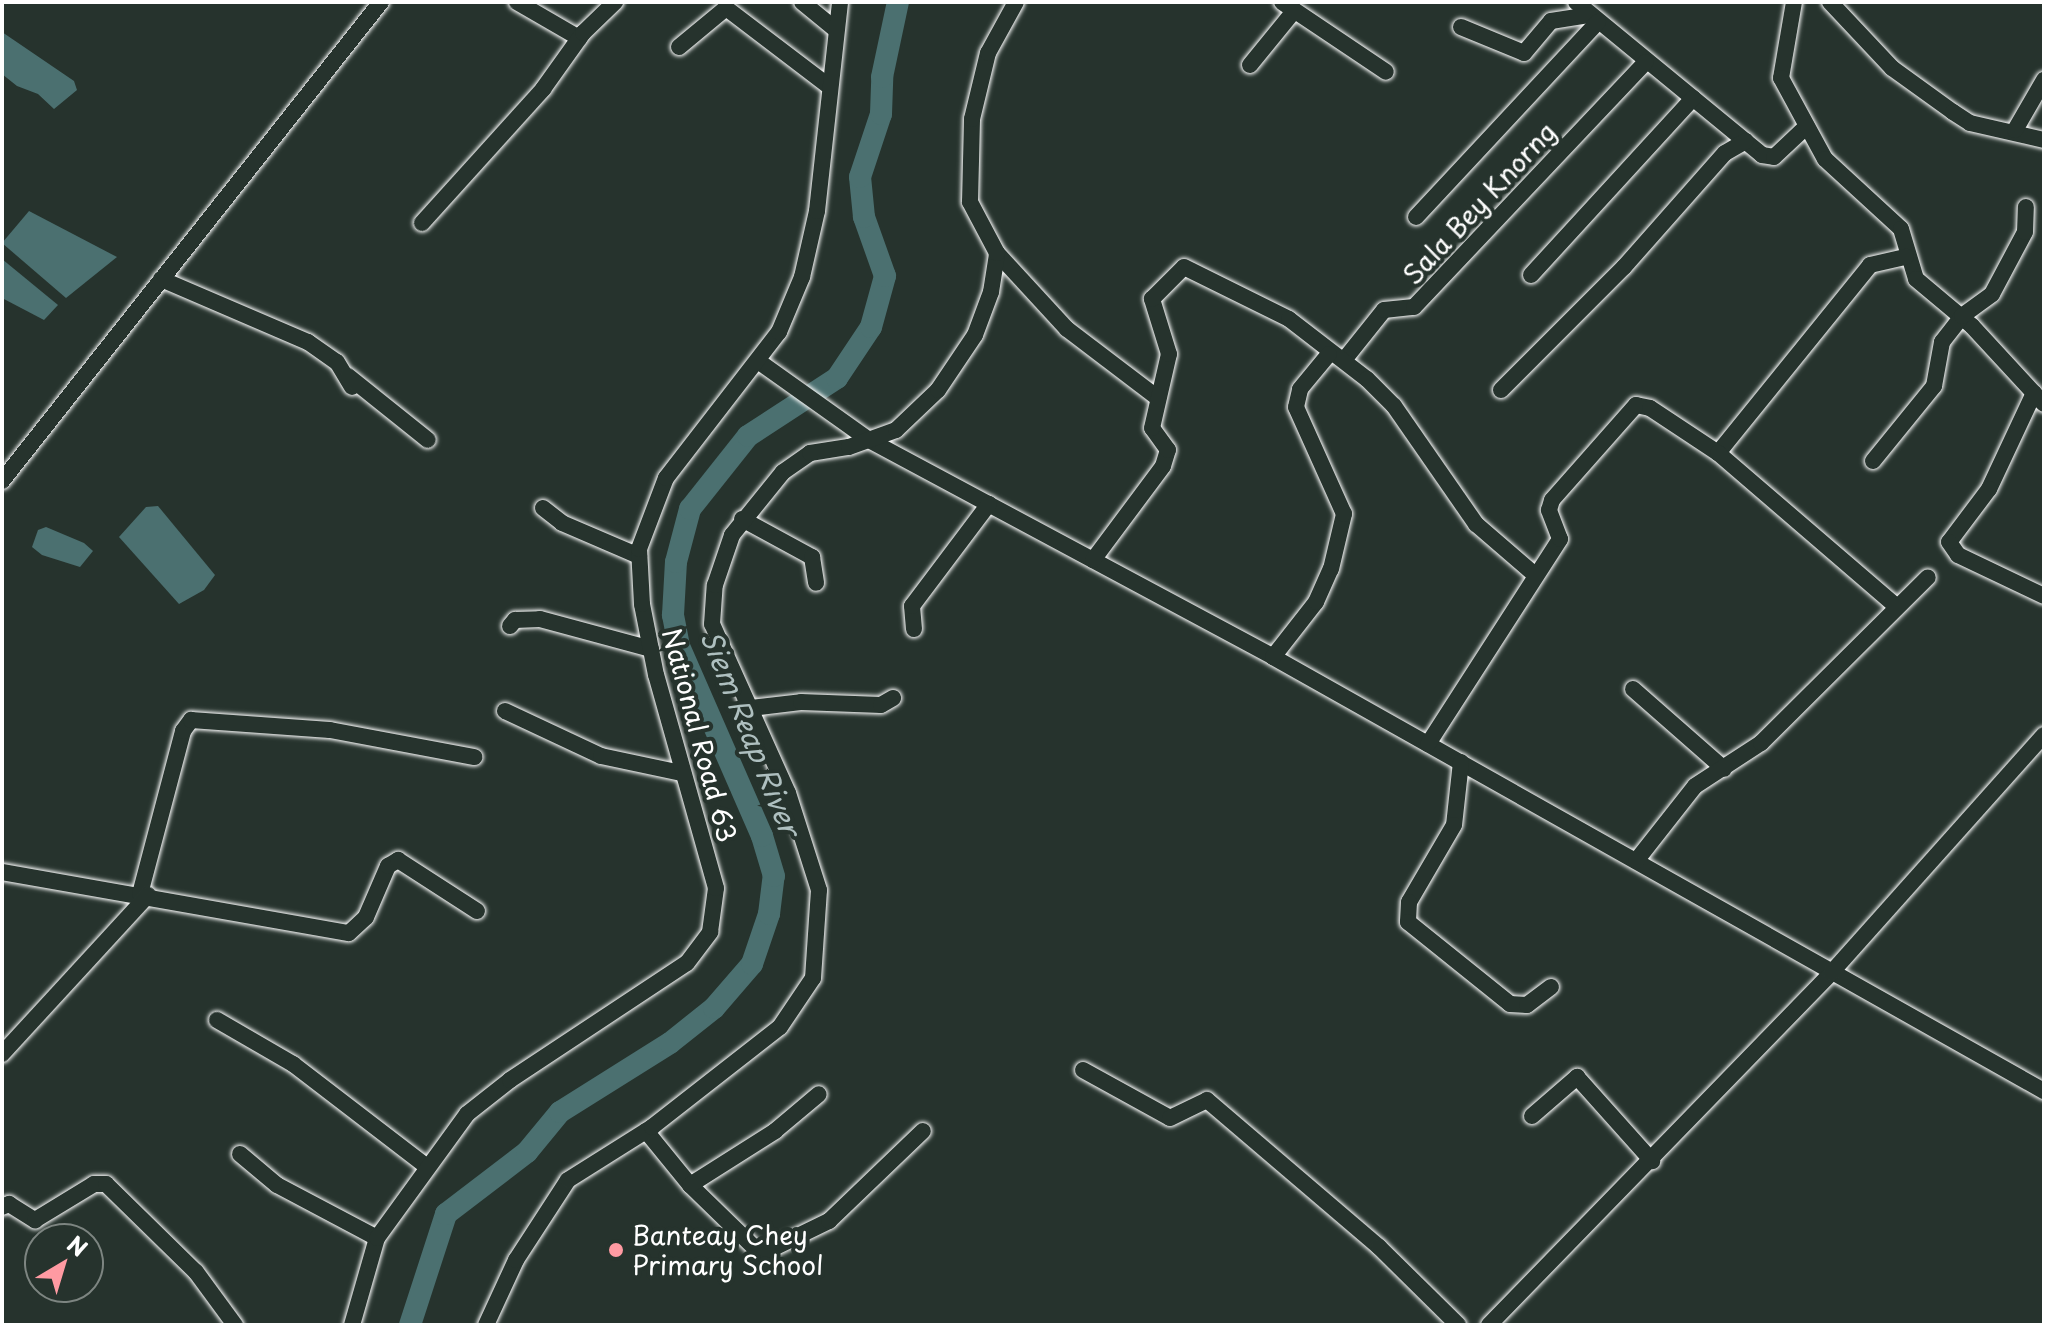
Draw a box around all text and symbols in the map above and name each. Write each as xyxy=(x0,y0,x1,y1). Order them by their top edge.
street label: Sala Bey Knorng xyxy=(1397,116,1561,290)
street label: National Road 63 xyxy=(656,624,744,846)
water label: Siem Reap River xyxy=(694,625,808,841)
place label: Banteay Chey Primary School xyxy=(632,1219,824,1280)
north arrow xyxy=(24,1223,104,1303)
text: N xyxy=(61,1227,95,1264)
marker: Banteay Chey Primary School xyxy=(607,1241,625,1259)

